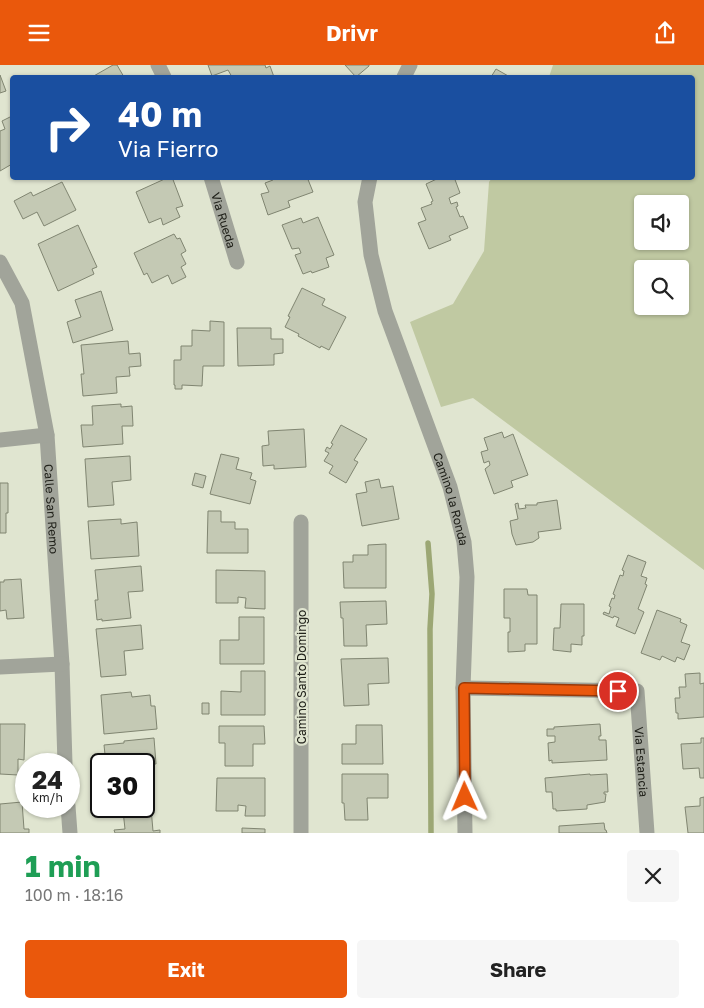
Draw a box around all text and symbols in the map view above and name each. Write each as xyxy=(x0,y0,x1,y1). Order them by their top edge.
icon: menu xyxy=(25,19,53,47)
text: Drivr xyxy=(326,19,378,46)
icon: share xyxy=(651,19,679,47)
text: 40 m xyxy=(118,93,202,135)
icon: right xyxy=(35,95,100,160)
text: Via Fierro xyxy=(118,135,218,162)
street label: Via Rueda xyxy=(209,190,240,250)
map controls xyxy=(634,195,689,315)
button: sound xyxy=(634,195,689,250)
button: search xyxy=(634,260,689,315)
street label: Camino la Ronda xyxy=(430,450,472,546)
street label: Calle San Remo xyxy=(41,463,62,554)
street label: Camino Santo Domingo xyxy=(294,610,309,744)
pin xyxy=(597,670,639,712)
icon: arrive xyxy=(604,677,632,705)
street label: Via Estancia xyxy=(632,726,652,797)
speed limit sign: 30 xyxy=(90,753,155,818)
text: 24 xyxy=(32,764,63,795)
position arrow xyxy=(438,770,490,822)
text: km/h xyxy=(32,790,63,805)
text: 1 min xyxy=(25,848,101,884)
button: close xyxy=(627,850,679,902)
text: 100 m · 18:16 xyxy=(25,885,123,905)
button: Exit xyxy=(25,940,347,998)
button: Share xyxy=(357,940,679,998)

